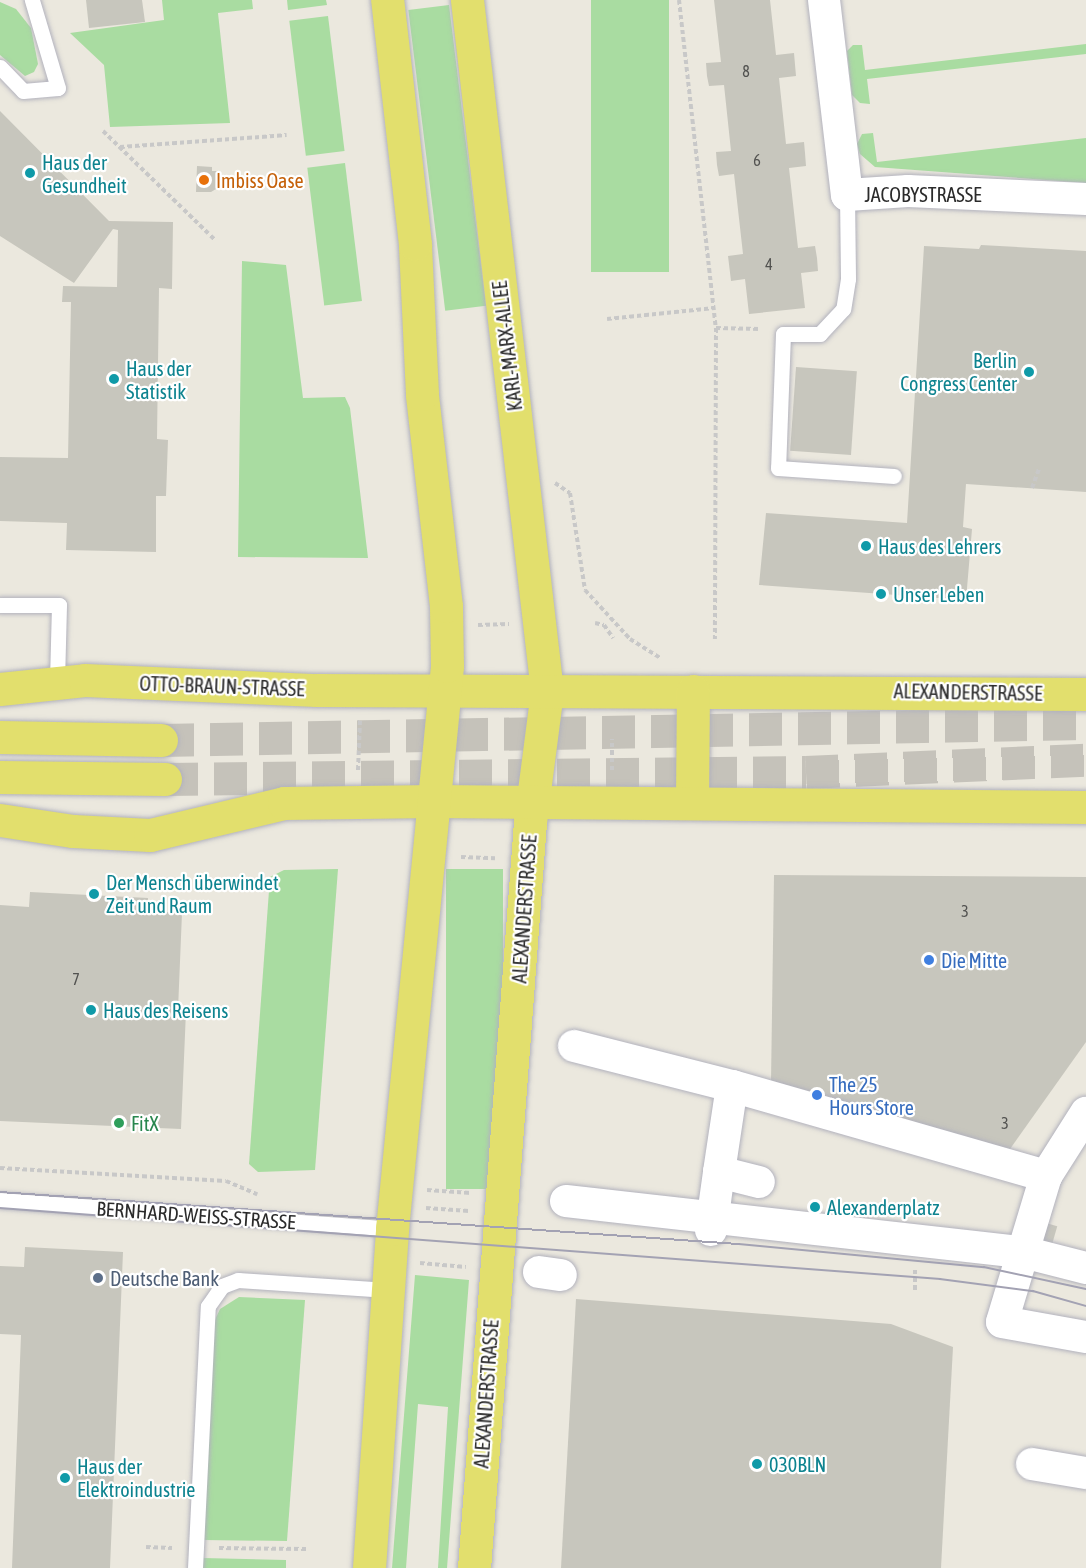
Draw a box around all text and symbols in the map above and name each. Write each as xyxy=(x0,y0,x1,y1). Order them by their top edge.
house number: 8 xyxy=(742,61,750,81)
place label: Haus der Gesundheit xyxy=(42,150,127,197)
house number: 6 xyxy=(753,150,761,170)
marker: Haus der Gesundheit xyxy=(23,166,37,180)
place label: Imbiss Oase xyxy=(216,168,304,192)
marker: Imbiss Oase xyxy=(197,173,211,187)
street label: JACOBYSTRASSE xyxy=(864,182,982,206)
house number: 4 xyxy=(765,254,773,274)
street label: KARL-MARX-ALLEE xyxy=(487,280,527,412)
place label: Berlin Congress Center xyxy=(900,348,1017,395)
place label: Haus der Statistik xyxy=(126,356,191,403)
marker: Berlin Congress Center xyxy=(1022,365,1036,379)
marker: Haus der Statistik xyxy=(107,372,121,386)
place label: Haus des Lehrers xyxy=(878,534,1001,558)
marker: Haus des Lehrers xyxy=(859,539,873,553)
place label: Unser Leben xyxy=(893,582,984,606)
marker: Unser Leben xyxy=(874,587,888,601)
street label: OTTO-BRAUN-STRASSE xyxy=(139,671,305,701)
street label: ALEXANDERSTRASSE xyxy=(893,679,1043,705)
street label: ALEXANDERSTRASSE xyxy=(507,834,541,984)
place label: Der Mensch überwindet Zeit und Raum xyxy=(106,870,279,917)
marker: Der Mensch überwindet Zeit und Raum xyxy=(87,887,101,901)
house number: 3 xyxy=(961,901,969,921)
place label: Die Mitte xyxy=(941,948,1007,972)
marker: Die Mitte xyxy=(922,953,936,967)
house number: 7 xyxy=(72,969,80,989)
place label: Haus des Reisens xyxy=(103,998,228,1022)
marker: Haus des Reisens xyxy=(84,1003,98,1017)
place label: The 25 Hours Store xyxy=(829,1072,914,1119)
marker: The 25 Hours Store xyxy=(810,1088,824,1102)
place label: FitX xyxy=(131,1111,158,1135)
house number: 3 xyxy=(1001,1113,1009,1133)
marker: FitX xyxy=(112,1116,126,1130)
place label: Alexanderplatz xyxy=(827,1195,939,1219)
street label: BERNHARD-WEISS-STRASSE xyxy=(96,1196,296,1234)
marker: Alexanderplatz xyxy=(808,1200,822,1214)
place label: Deutsche Bank xyxy=(110,1266,219,1290)
marker: Deutsche Bank xyxy=(91,1271,105,1285)
street label: ALEXANDERSTRASSE xyxy=(469,1319,503,1469)
place label: 030BLN xyxy=(769,1452,826,1476)
place label: Haus der Elektroindustrie xyxy=(77,1454,195,1501)
marker: 030BLN xyxy=(750,1457,764,1471)
marker: Haus der Elektroindustrie xyxy=(58,1471,72,1485)

